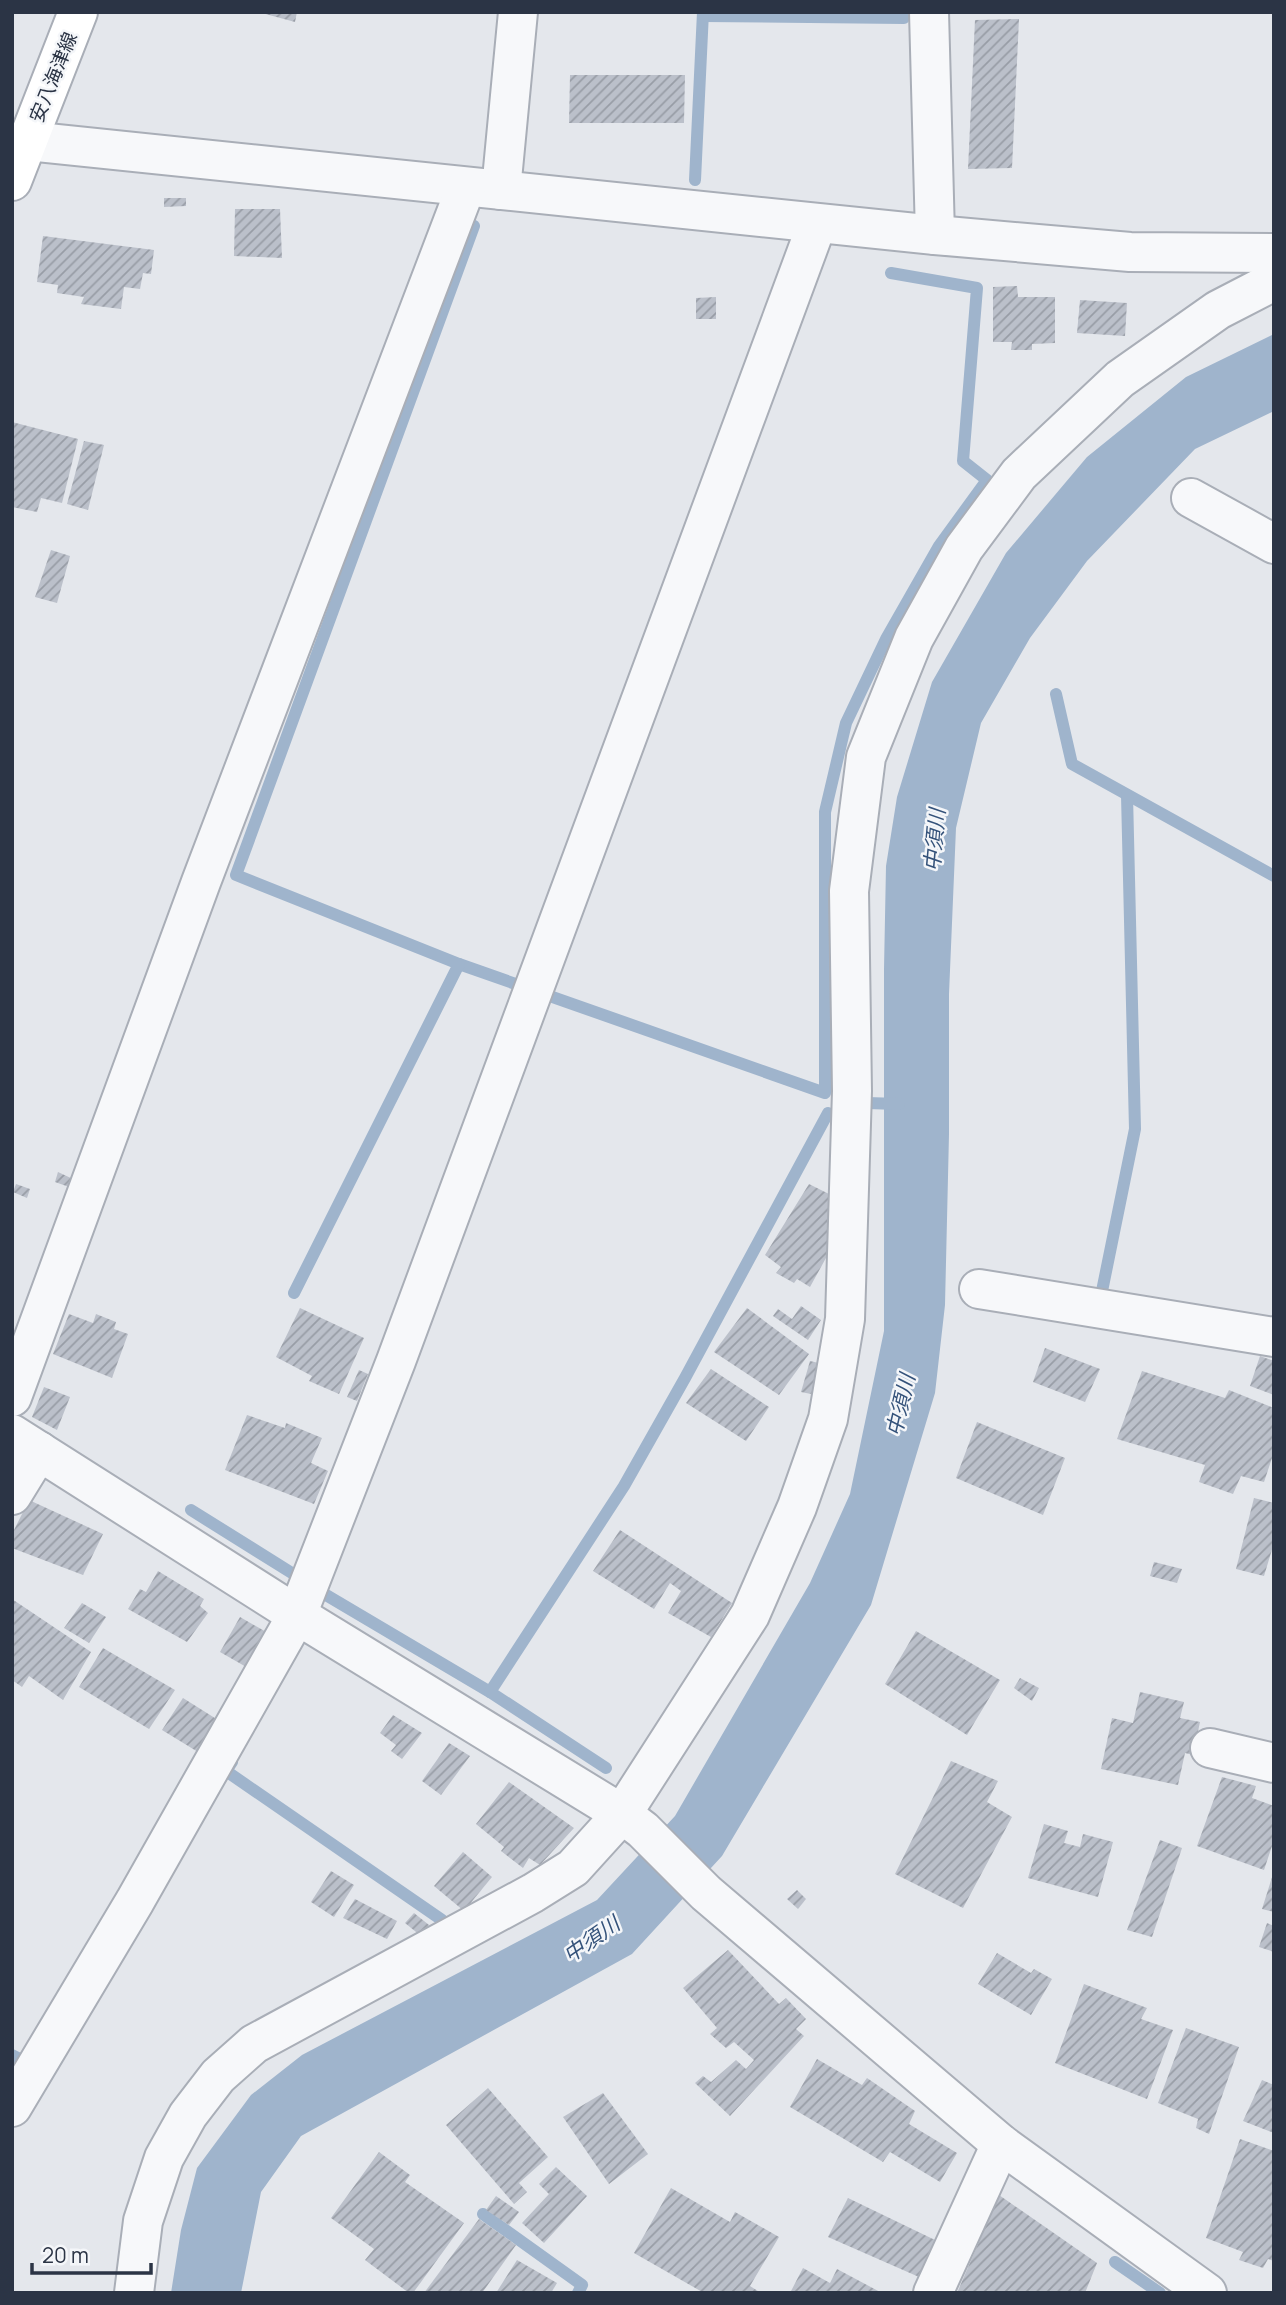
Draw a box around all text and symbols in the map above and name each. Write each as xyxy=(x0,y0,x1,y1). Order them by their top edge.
street label: 安八海津線 xyxy=(23,28,83,126)
water label: 中須川 xyxy=(917,805,951,873)
water label: 中須川 xyxy=(879,1369,921,1439)
water label: 中須川 xyxy=(557,1908,626,1969)
scale bar xyxy=(32,2232,150,2276)
text: 20 m xyxy=(42,2241,89,2269)

